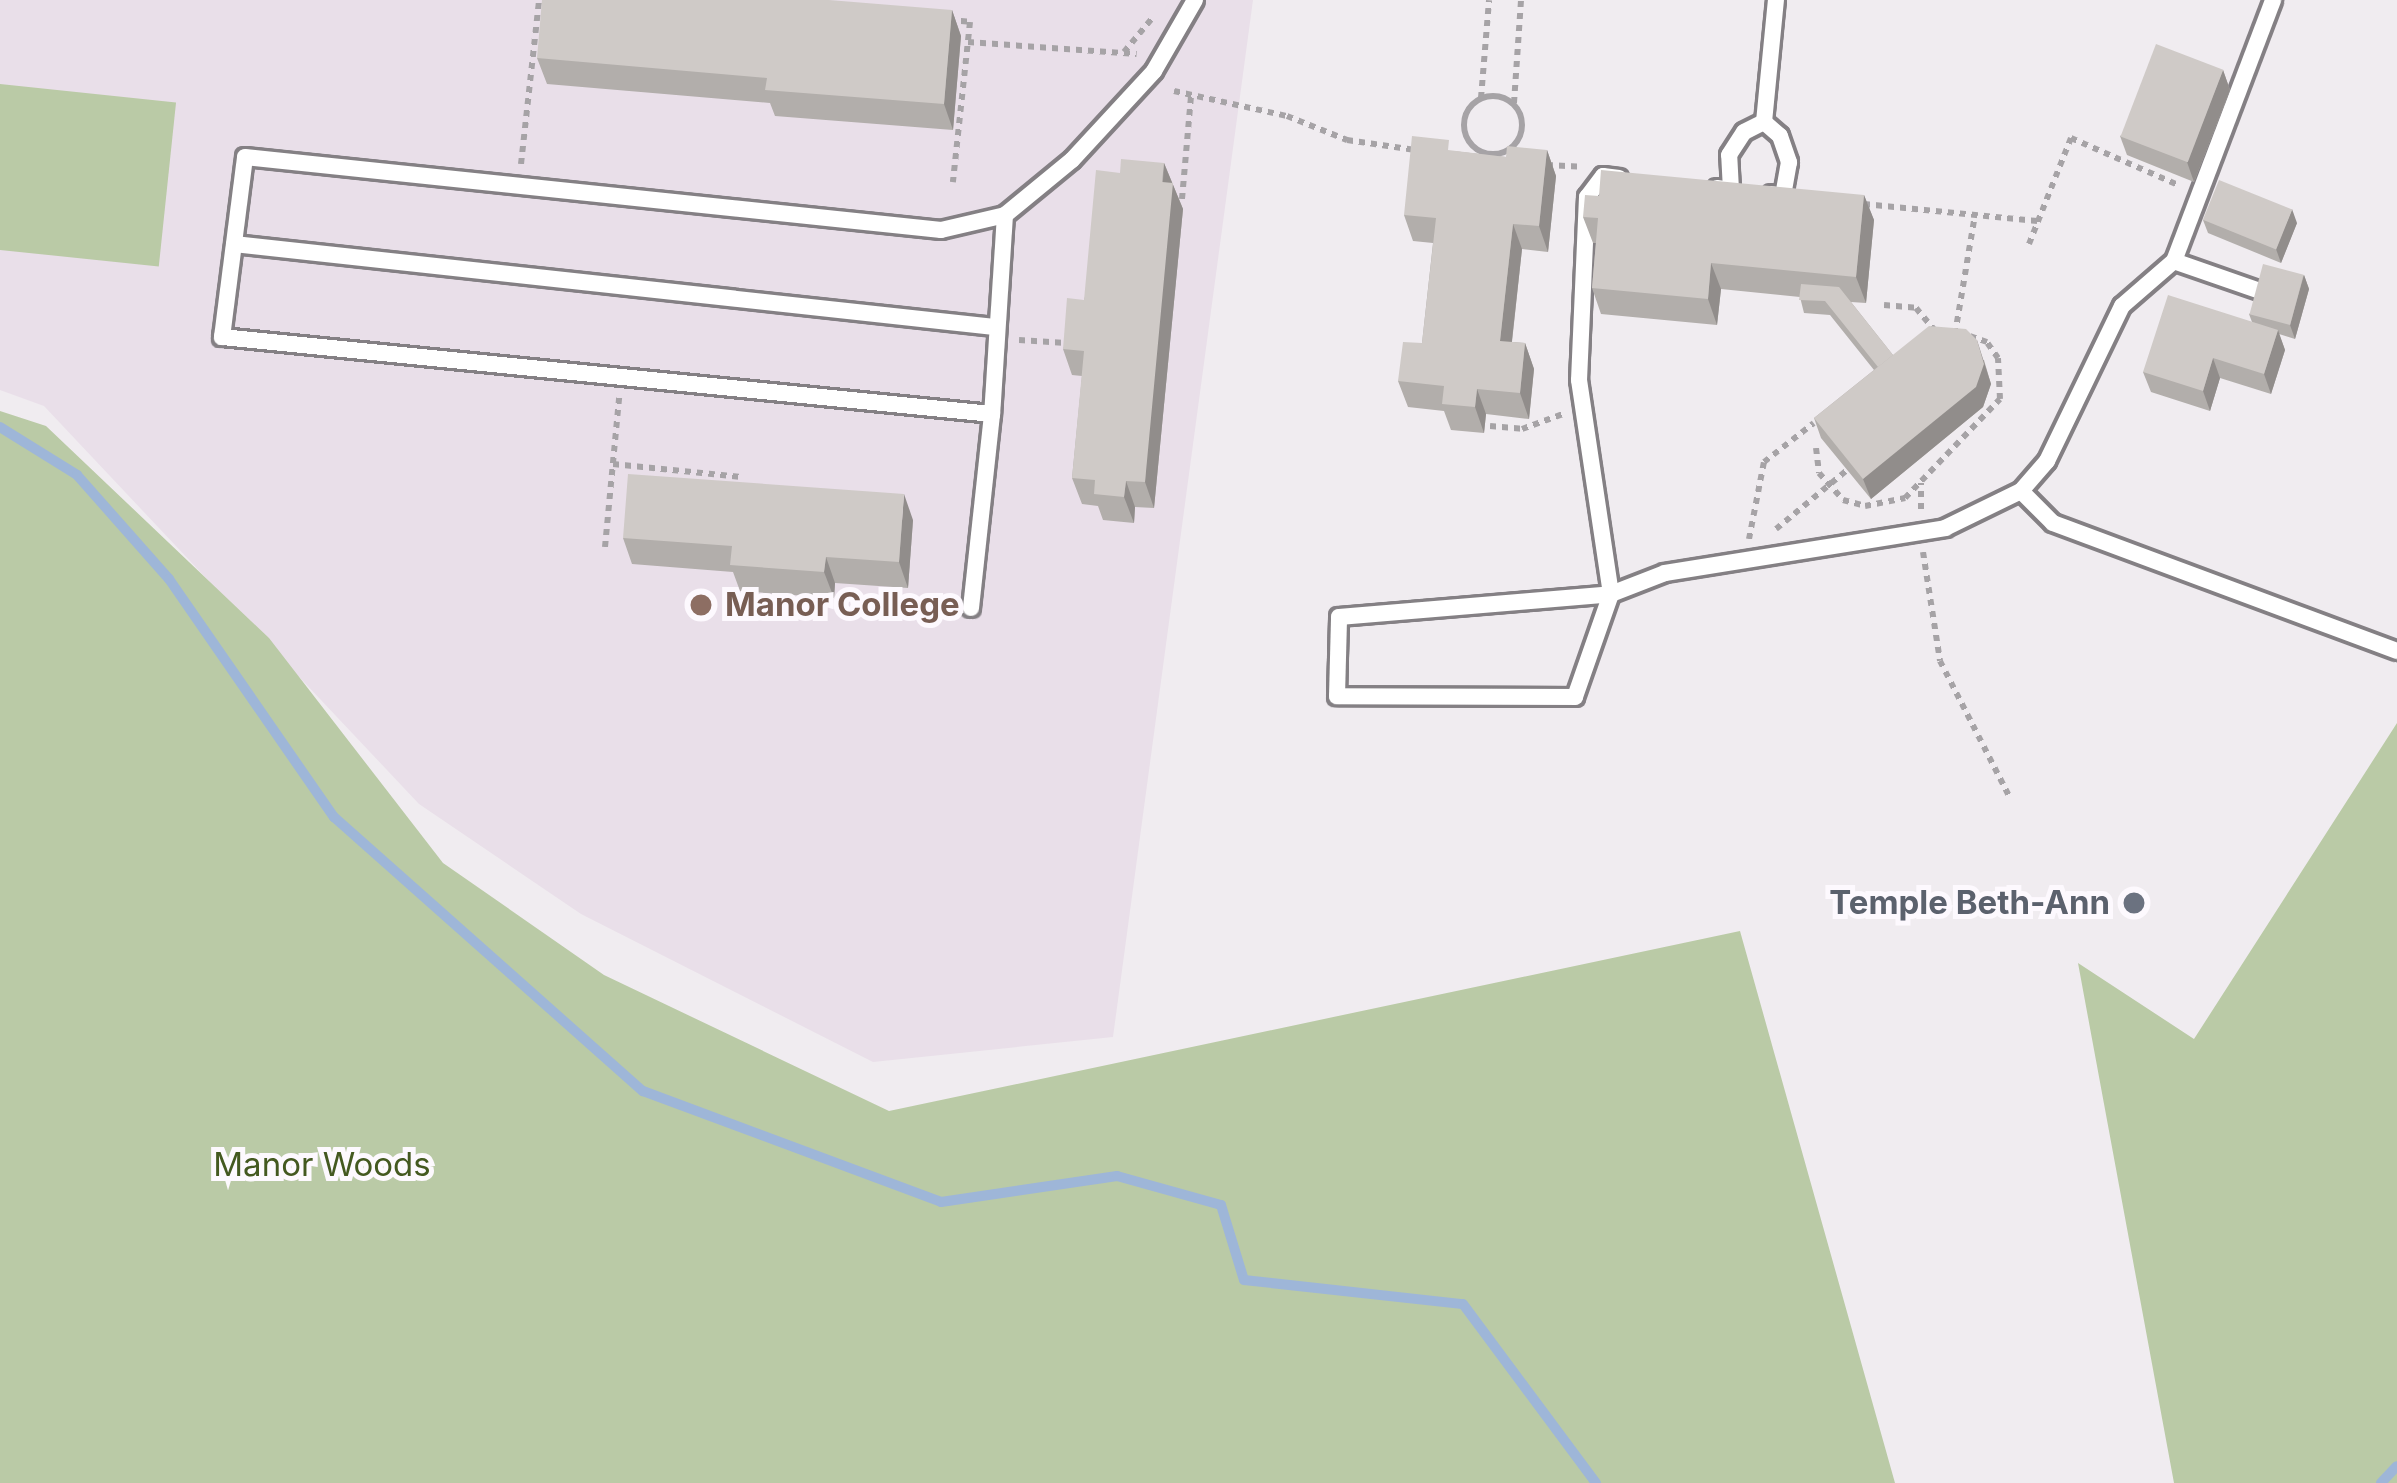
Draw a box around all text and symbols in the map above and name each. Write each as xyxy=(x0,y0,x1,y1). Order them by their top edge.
place label: Manor College xyxy=(725,585,960,625)
marker: Manor College xyxy=(688,592,714,618)
place label: Temple Beth-Ann xyxy=(1829,883,2110,923)
marker: Temple Beth-Ann xyxy=(2121,890,2147,916)
park label: Manor Woods xyxy=(213,1145,431,1185)

